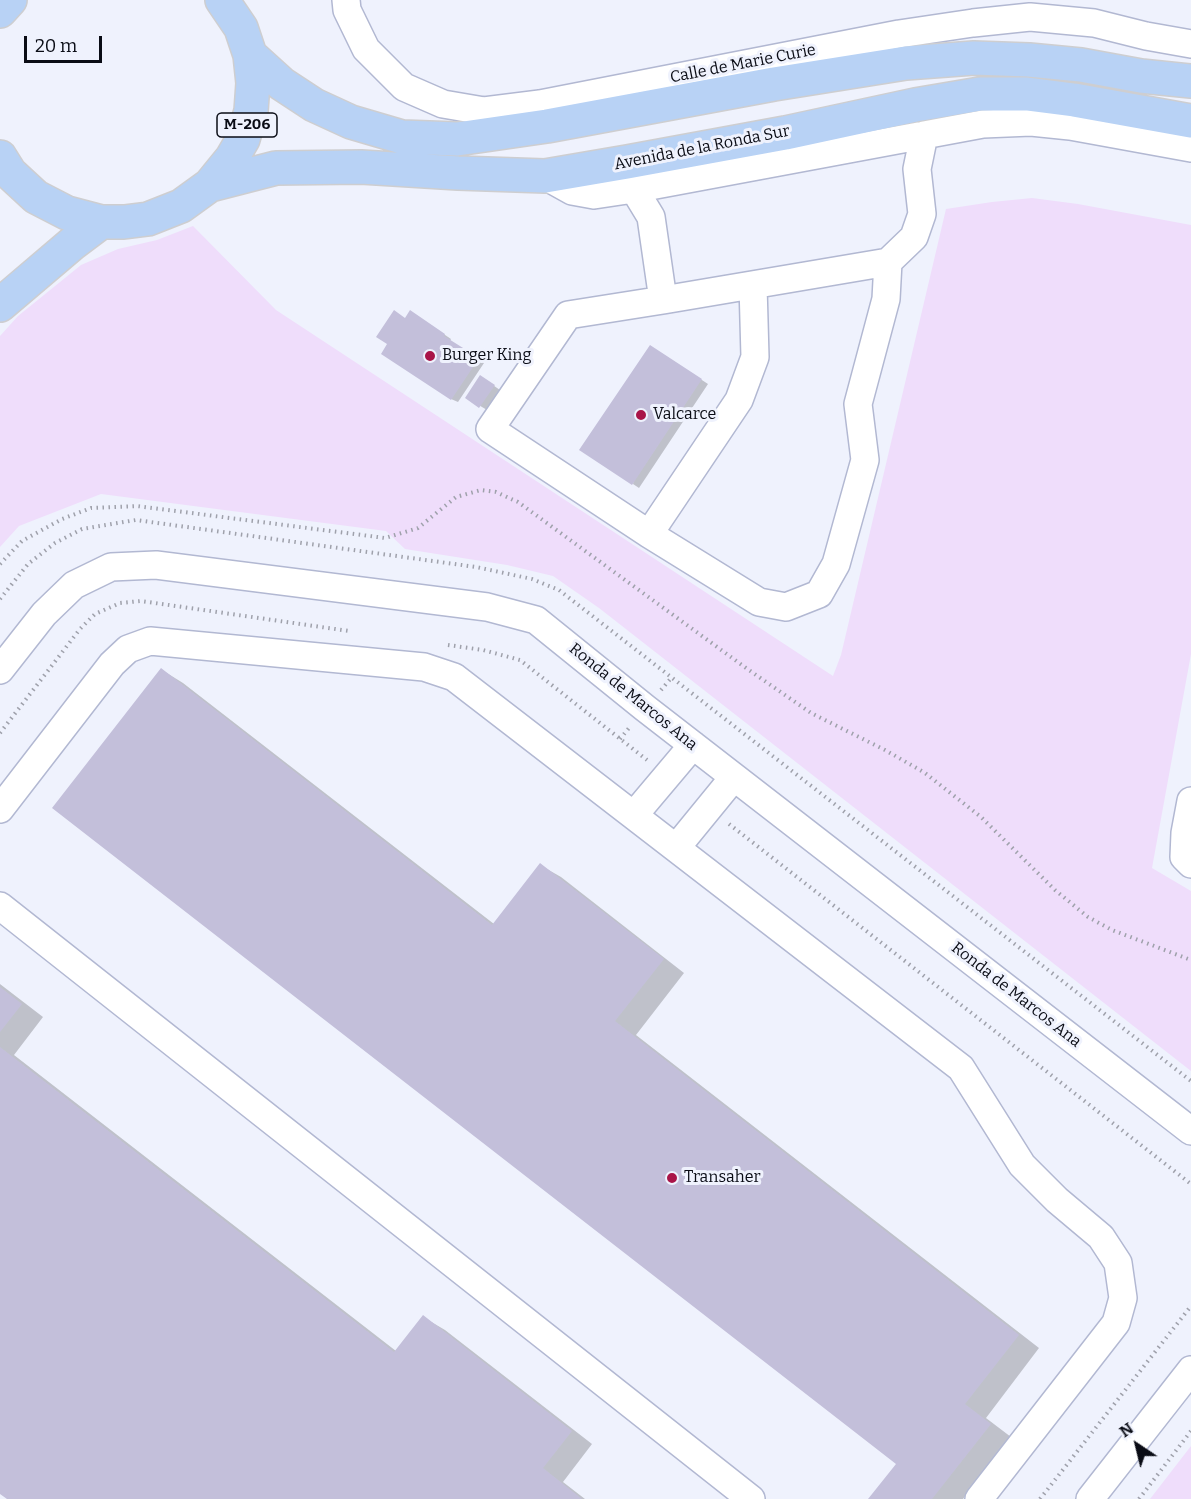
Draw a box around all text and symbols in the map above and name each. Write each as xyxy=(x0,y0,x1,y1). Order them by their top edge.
scale bar xyxy=(27,24,105,62)
text: 20 m xyxy=(35,35,77,57)
street label: Calle de Marie Curie xyxy=(669,40,817,88)
road number: M-206 xyxy=(217,113,277,137)
street label: Avenida de la Ronda Sur xyxy=(613,122,791,174)
place label: Burger King xyxy=(442,346,531,366)
marker: Burger King xyxy=(423,349,437,363)
place label: Valcarce xyxy=(653,405,716,425)
marker: Valcarce xyxy=(634,408,648,422)
street label: Ronda de Marcos Ana xyxy=(565,639,701,755)
street label: Ronda de Marcos Ana xyxy=(947,938,1085,1052)
place label: Transaher xyxy=(684,1168,761,1188)
marker: Transaher xyxy=(665,1171,679,1185)
north arrow xyxy=(1107,1415,1167,1475)
text: N xyxy=(1116,1419,1137,1441)

